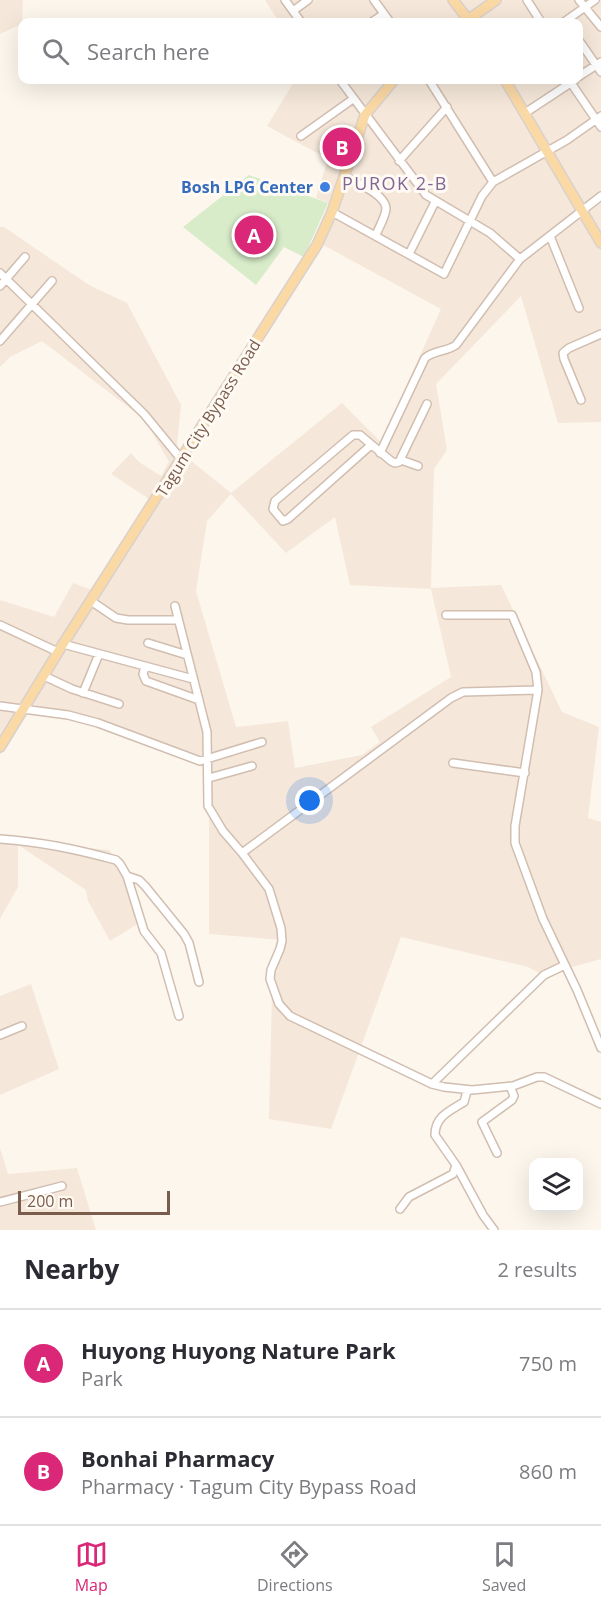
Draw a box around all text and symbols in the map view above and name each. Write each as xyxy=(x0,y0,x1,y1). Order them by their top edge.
search box xyxy=(18,18,583,84)
icon: search xyxy=(39,35,72,68)
text: Search here xyxy=(87,36,210,66)
pin: B xyxy=(322,124,362,170)
district label: PUROK 2-B xyxy=(342,171,448,195)
place label: Bosh LPG Center xyxy=(181,176,313,198)
marker: Bosh LPG Center xyxy=(318,180,332,194)
pin: A xyxy=(234,212,274,258)
street label: Tagum City Bypass Road xyxy=(151,335,265,501)
your location xyxy=(295,786,324,815)
map controls xyxy=(529,1158,583,1212)
button: layers xyxy=(529,1158,583,1212)
scale bar xyxy=(18,1188,170,1216)
text: 200 m xyxy=(27,1190,73,1212)
text: Nearby xyxy=(24,1251,119,1287)
text: 2 results xyxy=(497,1256,577,1283)
text: Huyong Huyong Nature Park xyxy=(81,1335,396,1365)
text: A xyxy=(37,1350,50,1377)
text: 750 m xyxy=(519,1350,577,1377)
text: Park xyxy=(81,1365,123,1392)
text: Bonhai Pharmacy xyxy=(81,1443,274,1473)
text: B xyxy=(37,1458,50,1485)
text: 860 m xyxy=(519,1458,577,1485)
text: Pharmacy · Tagum City Bypass Road xyxy=(81,1473,417,1500)
tab: Map xyxy=(75,1538,108,1596)
tab: Directions xyxy=(257,1538,333,1596)
tab: Saved xyxy=(482,1538,526,1596)

